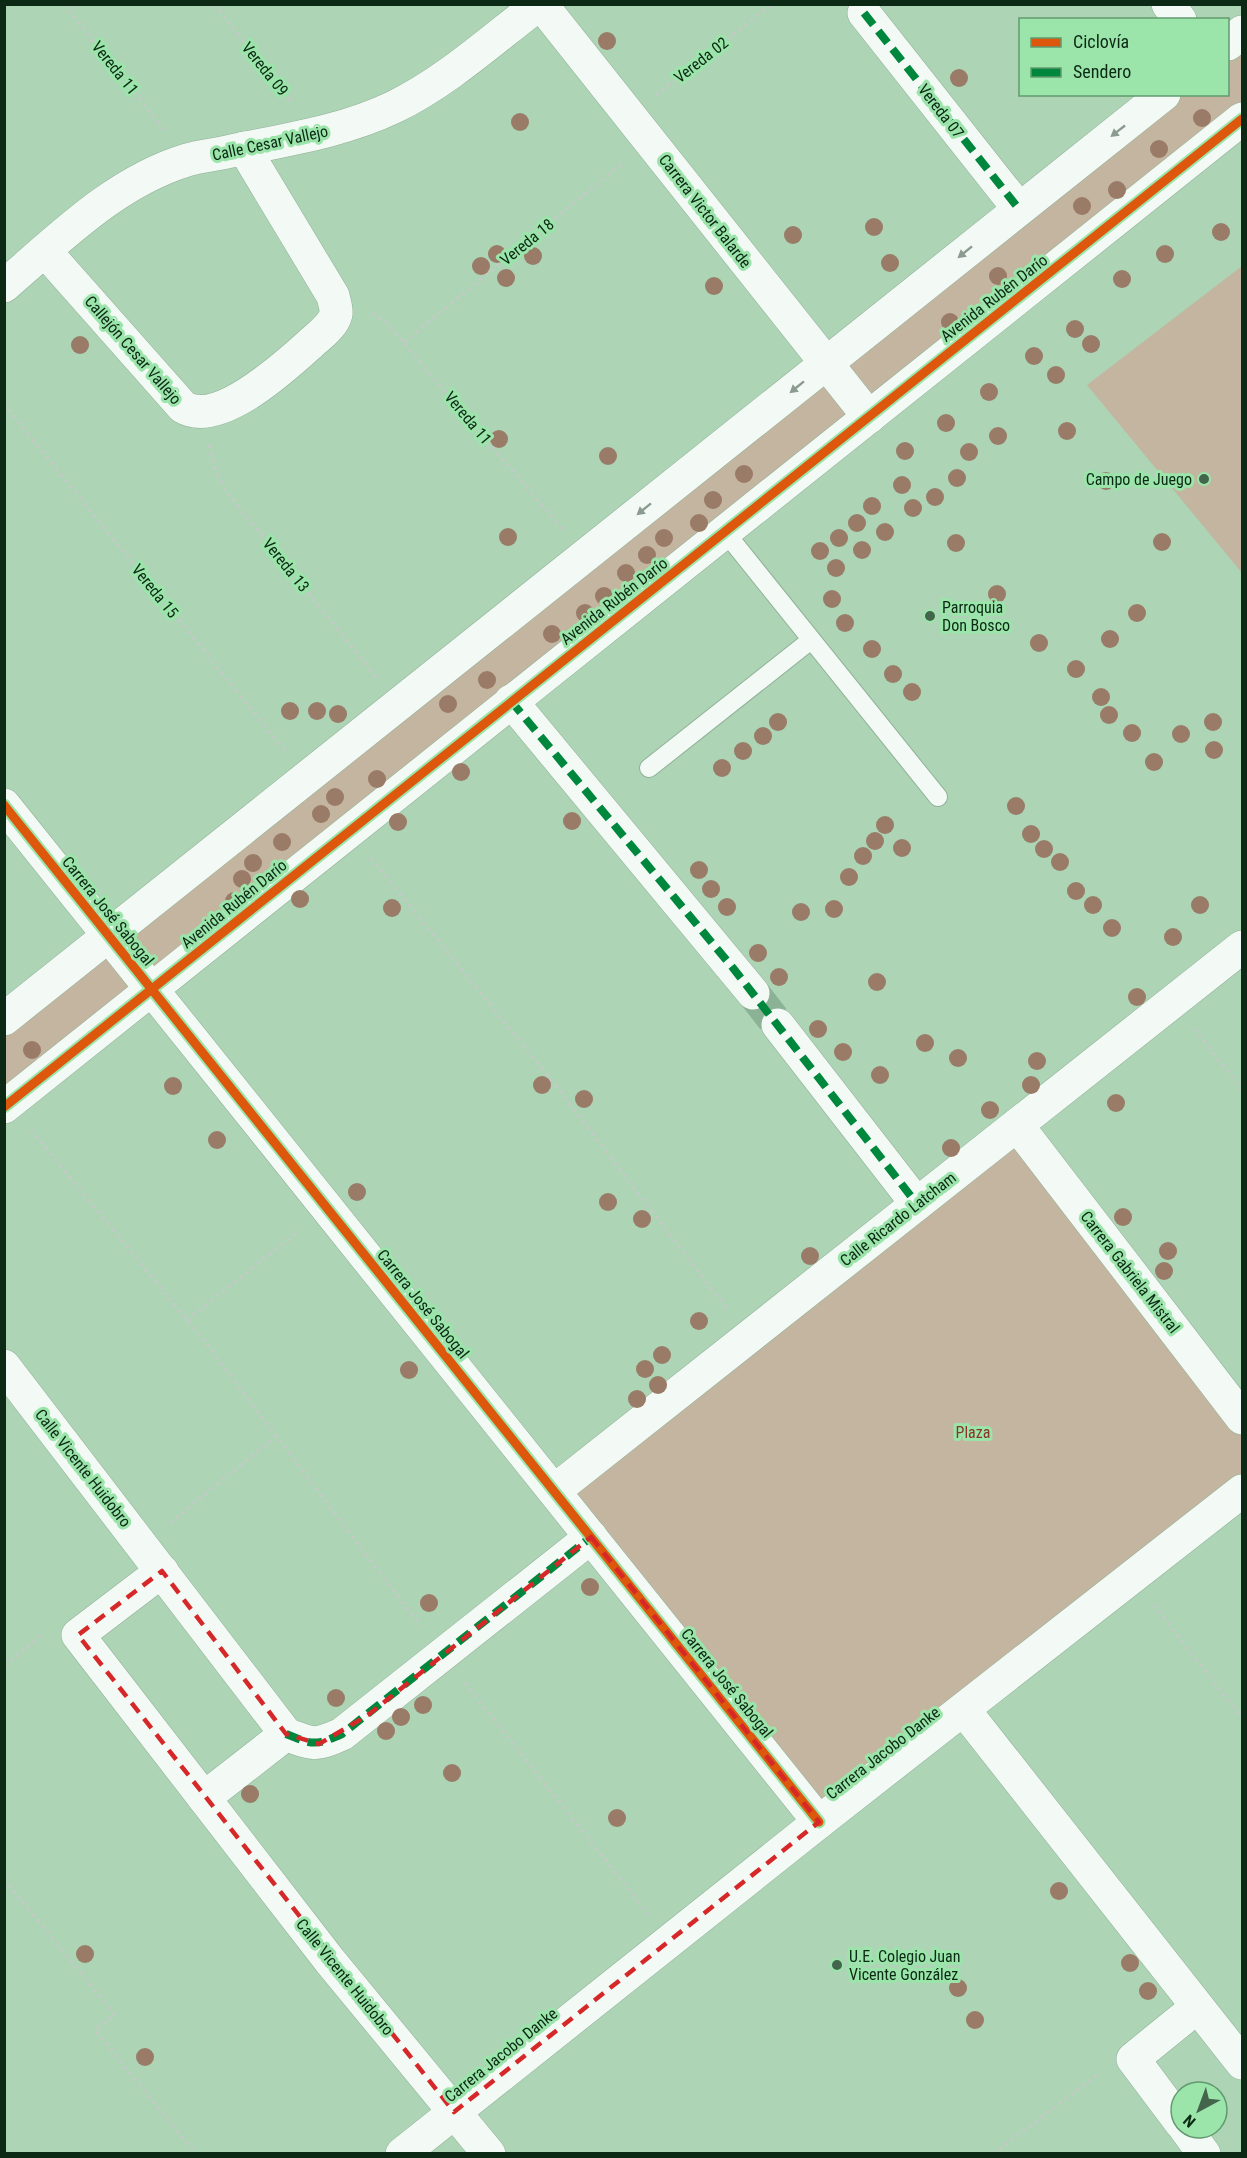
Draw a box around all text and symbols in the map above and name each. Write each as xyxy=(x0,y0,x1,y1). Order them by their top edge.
legend xyxy=(1019,18,1229,96)
text: Ciclovía xyxy=(1073,31,1129,52)
street label: Vereda 02 xyxy=(670,33,732,87)
street label: Vereda 11 xyxy=(88,37,142,99)
street label: Vereda 09 xyxy=(238,38,292,100)
text: Sendero xyxy=(1073,61,1131,82)
street label: Vereda 07 xyxy=(914,80,968,142)
street label: Calle Cesar Vallejo xyxy=(210,121,330,165)
one-way arrow xyxy=(1110,124,1126,137)
street label: Carrera Victor Balarde xyxy=(655,150,755,272)
street label: Vereda 18 xyxy=(496,215,558,269)
one-way arrow xyxy=(958,245,973,258)
street label: Avenida Rubén Darío xyxy=(937,250,1051,346)
street label: Callejón Cesar Vallejo xyxy=(81,292,185,408)
one-way arrow xyxy=(789,381,805,394)
street label: Vereda 11 xyxy=(440,388,496,448)
place label: Campo de Juego xyxy=(1086,470,1192,489)
marker: Campo de Juego xyxy=(1197,472,1211,486)
one-way arrow xyxy=(637,502,652,514)
street label: Vereda 13 xyxy=(259,534,313,596)
street label: Avenida Rubén Darío xyxy=(557,553,671,649)
street label: Vereda 15 xyxy=(128,560,182,622)
place label: Parroquia Don Bosco xyxy=(942,598,1010,635)
marker: Parroquia Don Bosco xyxy=(923,609,937,623)
street label: Carrera José Sabogal xyxy=(58,853,158,969)
street label: Avenida Rubén Darío xyxy=(177,856,291,952)
street label: Calle Ricardo Latcham xyxy=(836,1168,960,1270)
street label: Carrera Gabriela Mistral xyxy=(1076,1207,1184,1337)
street label: Carrera José Sabogal xyxy=(373,1246,473,1362)
street label: Calle Vicente Huidobro xyxy=(31,1405,135,1531)
park label: Plaza xyxy=(956,1423,990,1442)
street label: Carrera José Sabogal xyxy=(677,1625,777,1741)
street label: Carrera Jacobo Danke xyxy=(822,1703,944,1803)
street label: Calle Vicente Huidobro xyxy=(292,1915,398,2039)
place label: U.E. Colegio Juan Vicente González xyxy=(849,1947,960,1984)
marker: U.E. Colegio Juan Vicente González xyxy=(830,1958,844,1972)
street label: Carrera Jacobo Danke xyxy=(441,2004,561,2106)
north arrow xyxy=(1169,2080,1229,2140)
text: N xyxy=(1180,2111,1199,2131)

